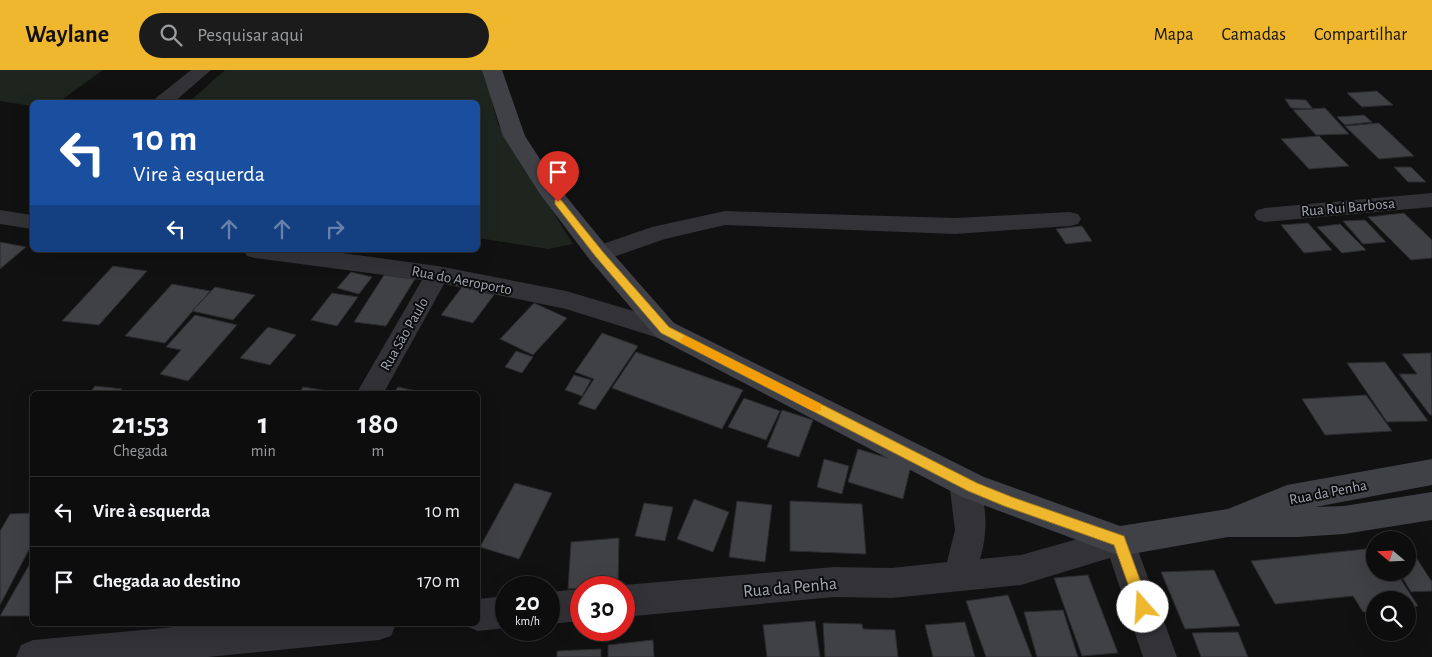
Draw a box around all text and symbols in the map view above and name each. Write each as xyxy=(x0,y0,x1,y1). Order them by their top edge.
search box xyxy=(139,13,489,58)
icon: search xyxy=(157,21,185,49)
text: Waylane xyxy=(25,23,109,47)
text: Pesquisar aqui xyxy=(197,26,304,45)
text: Mapa xyxy=(1154,26,1193,44)
text: Camadas xyxy=(1221,26,1286,44)
text: Compartilhar xyxy=(1314,26,1407,44)
icon: left xyxy=(50,120,115,185)
text: 10 m xyxy=(133,122,197,157)
pin xyxy=(537,151,579,202)
icon: arrive xyxy=(544,158,572,186)
text: Vire à esquerda xyxy=(133,163,265,185)
street label: Rua Rui Barbosa xyxy=(1301,196,1396,219)
icon: left xyxy=(162,215,190,243)
icon: ahead xyxy=(215,215,243,243)
icon: ahead xyxy=(268,215,296,243)
icon: right xyxy=(321,215,349,243)
street label: Rua do Aeroporto xyxy=(410,263,513,298)
street label: Rua São Paulo xyxy=(378,295,431,373)
text: 21:53 xyxy=(112,409,169,439)
text: 1 xyxy=(258,409,269,439)
text: 180 xyxy=(357,409,398,439)
text: Chegada xyxy=(113,443,168,459)
text: min xyxy=(251,443,276,459)
text: m xyxy=(371,443,384,459)
street label: Rua da Penha xyxy=(1288,478,1368,507)
icon: left xyxy=(50,498,78,526)
text: Vire à esquerda xyxy=(93,502,210,521)
text: 10 m xyxy=(425,502,460,521)
north arrow xyxy=(1366,531,1416,581)
map controls xyxy=(1366,531,1416,641)
icon: arrive xyxy=(50,568,78,596)
text: Chegada ao destino xyxy=(93,572,241,591)
text: 170 m xyxy=(417,572,460,591)
street label: Rua da Penha xyxy=(742,575,838,601)
speed limit sign: 30 xyxy=(570,576,635,641)
position arrow xyxy=(1116,580,1168,632)
text: 20 xyxy=(515,590,540,615)
button: search xyxy=(1366,591,1416,641)
text: km/h xyxy=(515,615,540,627)

